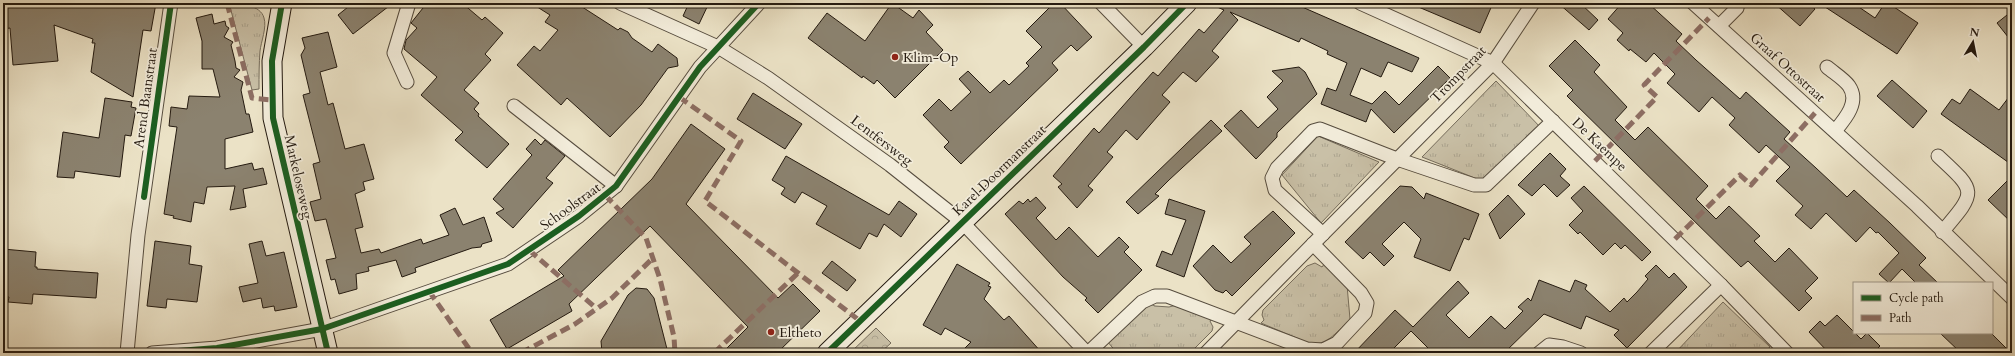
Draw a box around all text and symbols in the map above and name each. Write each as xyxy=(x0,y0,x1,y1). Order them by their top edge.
north arrow xyxy=(1953,22,1993,62)
text: N xyxy=(1969,24,1981,41)
street label: Graaf Ottostraat xyxy=(1746,28,1830,107)
street label: Trompstraat xyxy=(1426,41,1491,107)
street label: Arend Baanstraat xyxy=(129,46,162,149)
place label: Klim-Op xyxy=(903,48,959,67)
marker: Klim-Op xyxy=(890,52,900,62)
street label: Lentfersweg xyxy=(847,111,917,170)
street label: De Kaempe xyxy=(1568,113,1631,175)
street label: Karel Doormanstraat xyxy=(948,120,1051,220)
street label: Markeloseweg xyxy=(280,133,317,221)
street label: Schoolstraat xyxy=(536,178,605,235)
legend xyxy=(1853,282,1993,334)
text: Cycle path xyxy=(1889,290,1944,306)
text: Path xyxy=(1889,310,1912,326)
place label: Eltheto xyxy=(779,323,822,342)
marker: Eltheto xyxy=(766,327,776,337)

